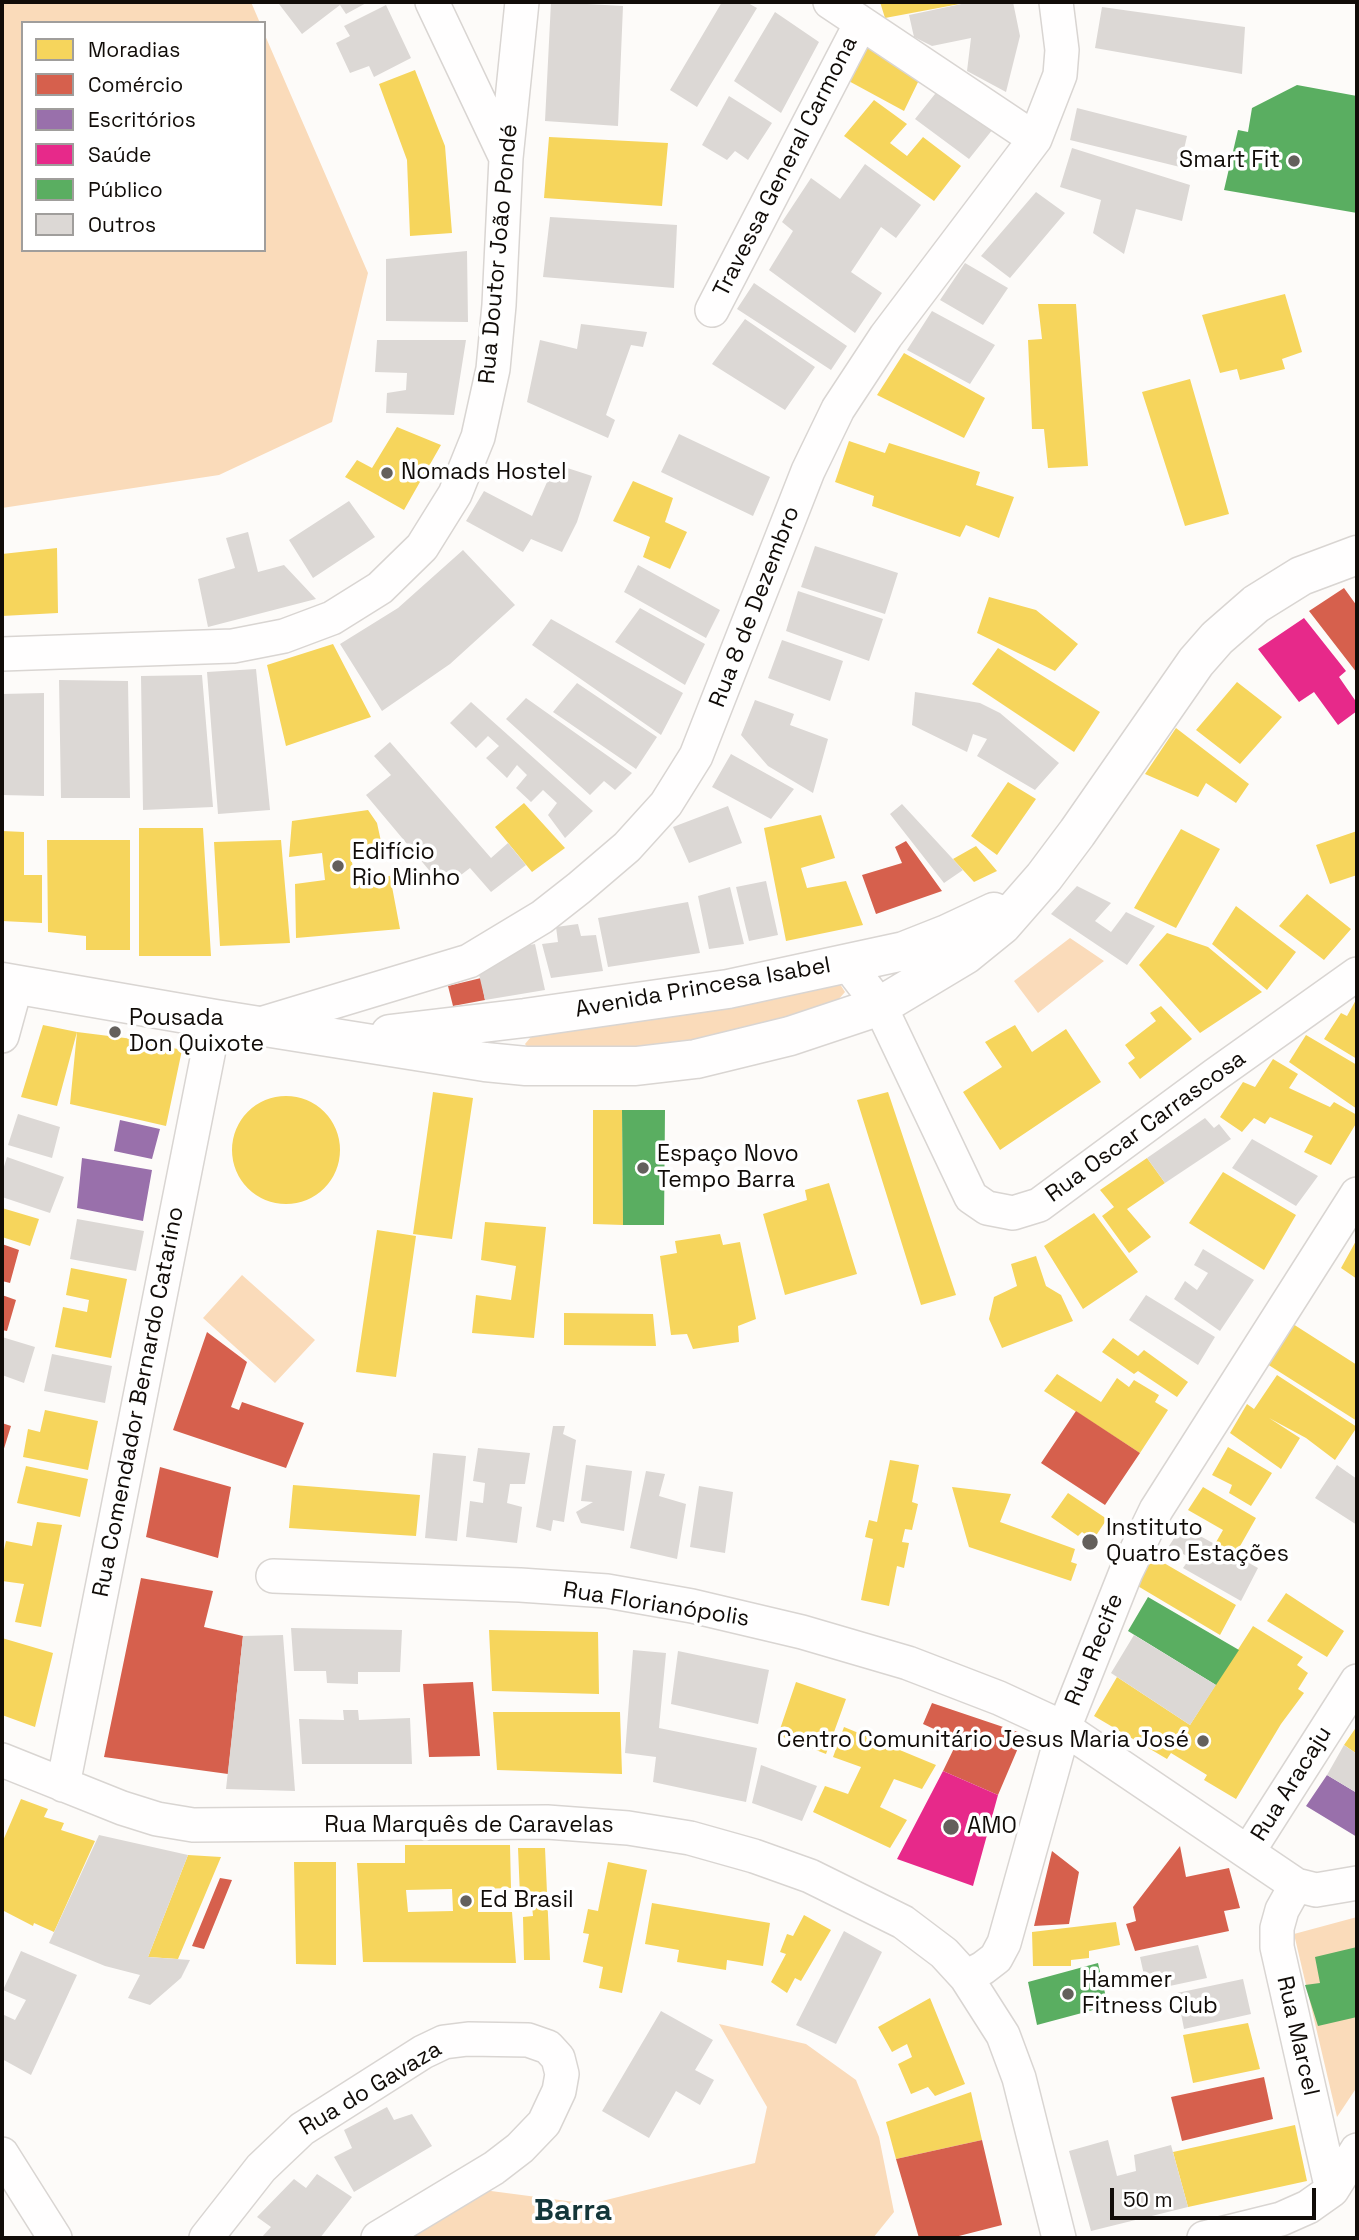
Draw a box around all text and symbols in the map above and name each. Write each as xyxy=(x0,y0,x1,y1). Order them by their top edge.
legend xyxy=(21,21,266,252)
street label: Travessa General Carmona xyxy=(708,32,864,302)
text: Moradias xyxy=(88,36,180,63)
text: Comércio xyxy=(88,71,183,98)
text: Escritórios xyxy=(88,106,196,133)
street label: Rua Doutor João Pondé xyxy=(474,123,524,385)
text: Saúde xyxy=(88,141,152,168)
place label: Smart Fit xyxy=(1179,147,1280,175)
marker: Smart Fit xyxy=(1286,153,1302,169)
text: Público xyxy=(88,176,163,203)
text: Outros xyxy=(88,211,156,238)
place label: Nomads Hostel xyxy=(401,459,567,487)
marker: Nomads Hostel xyxy=(379,465,395,481)
street label: Rua 8 de Dezembro xyxy=(704,503,806,711)
place label: Edifício Rio Minho xyxy=(352,839,460,893)
marker: Edifício Rio Minho xyxy=(330,858,346,874)
street label: Avenida Princesa Isabel xyxy=(573,952,833,1024)
place label: Pousada Don Quixote xyxy=(129,1005,264,1059)
marker: Pousada Don Quixote xyxy=(107,1024,123,1040)
street label: Rua Oscar Carrascosa xyxy=(1041,1045,1251,1209)
place label: Espaço Novo Tempo Barra xyxy=(657,1141,799,1195)
marker: Espaço Novo Tempo Barra xyxy=(635,1160,651,1176)
street label: Rua Comendador Bernardo Catarino xyxy=(88,1204,190,1600)
place label: Instituto Quatro Estações xyxy=(1106,1515,1289,1569)
marker: Instituto Quatro Estações xyxy=(1080,1532,1100,1552)
street label: Rua Florianópolis xyxy=(561,1577,751,1633)
street label: Rua Recife xyxy=(1060,1590,1130,1710)
street label: Rua Aracaju xyxy=(1246,1722,1338,1846)
place label: Centro Comunitário Jesus Maria José xyxy=(777,1727,1189,1755)
marker: Centro Comunitário Jesus Maria José xyxy=(1195,1733,1211,1749)
street label: Rua Marquês de Caravelas xyxy=(324,1812,614,1840)
place label: AMO xyxy=(967,1813,1017,1841)
marker: AMO xyxy=(941,1817,961,1837)
place label: Ed Brasil xyxy=(480,1887,574,1915)
marker: Ed Brasil xyxy=(458,1893,474,1909)
place label: Hammer Fitness Club xyxy=(1082,1967,1218,2021)
street label: Rua Marcel xyxy=(1270,1973,1324,2099)
marker: Hammer Fitness Club xyxy=(1060,1986,1076,2002)
street label: Rua do Gavaza xyxy=(295,2036,447,2142)
scale bar xyxy=(1114,2174,1320,2218)
text: 50 m xyxy=(1123,2186,1173,2213)
district label: Barra xyxy=(534,2194,612,2230)

